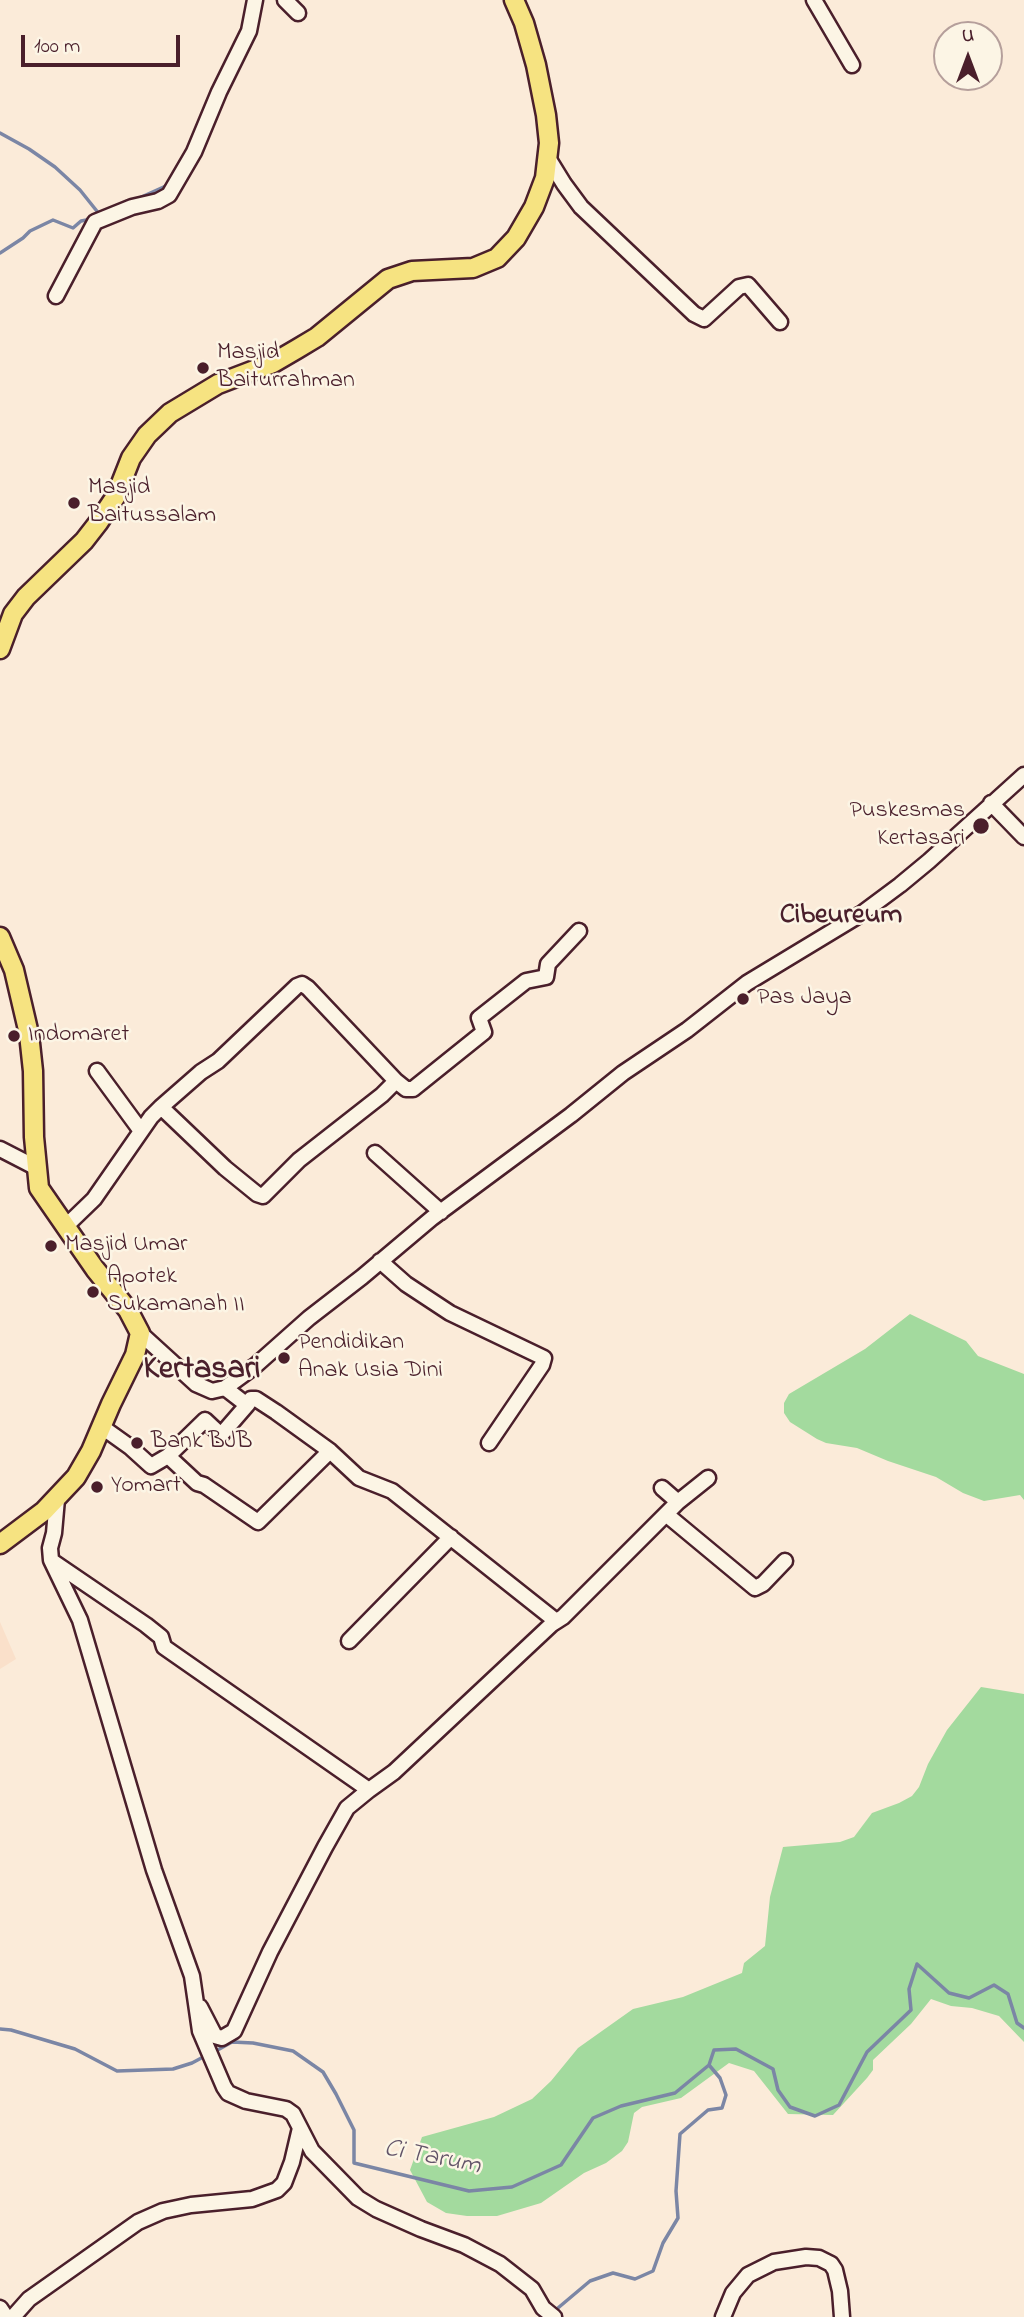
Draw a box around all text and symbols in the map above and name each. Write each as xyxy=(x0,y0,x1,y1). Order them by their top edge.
scale bar xyxy=(24,21,184,65)
north arrow xyxy=(933,21,1003,91)
text: U xyxy=(962,23,974,50)
text: 100 m xyxy=(34,32,80,62)
place label: Masjid Baiturrahman xyxy=(217,340,355,396)
marker: Masjid Baiturrahman xyxy=(195,360,211,376)
place label: Masjid Baitussalam xyxy=(88,475,216,531)
marker: Masjid Baitussalam xyxy=(66,495,82,511)
place label: Puskesmas Kertasari xyxy=(849,798,965,854)
marker: Puskesmas Kertasari xyxy=(971,816,991,836)
district label: Cibeureum xyxy=(780,900,902,934)
place label: Pas Jaya xyxy=(757,985,852,1013)
marker: Pas Jaya xyxy=(735,991,751,1007)
place label: Indomaret xyxy=(28,1022,129,1050)
marker: Indomaret xyxy=(6,1028,22,1044)
place label: Masjid Umar xyxy=(65,1232,188,1260)
marker: Masjid Umar xyxy=(43,1238,59,1254)
place label: Apotek Sukamanah II xyxy=(107,1264,245,1320)
marker: Apotek Sukamanah II xyxy=(85,1284,101,1300)
place label: Pendidikan Anak Usia Dini xyxy=(298,1330,443,1386)
marker: Pendidikan Anak Usia Dini xyxy=(276,1350,292,1366)
district label: Kertasari xyxy=(143,1353,261,1391)
place label: Bank BJB xyxy=(151,1429,252,1457)
marker: Bank BJB xyxy=(129,1435,145,1451)
place label: Yomart xyxy=(111,1473,181,1501)
marker: Yomart xyxy=(89,1479,105,1495)
water label: Ci Tarum xyxy=(381,2134,483,2184)

